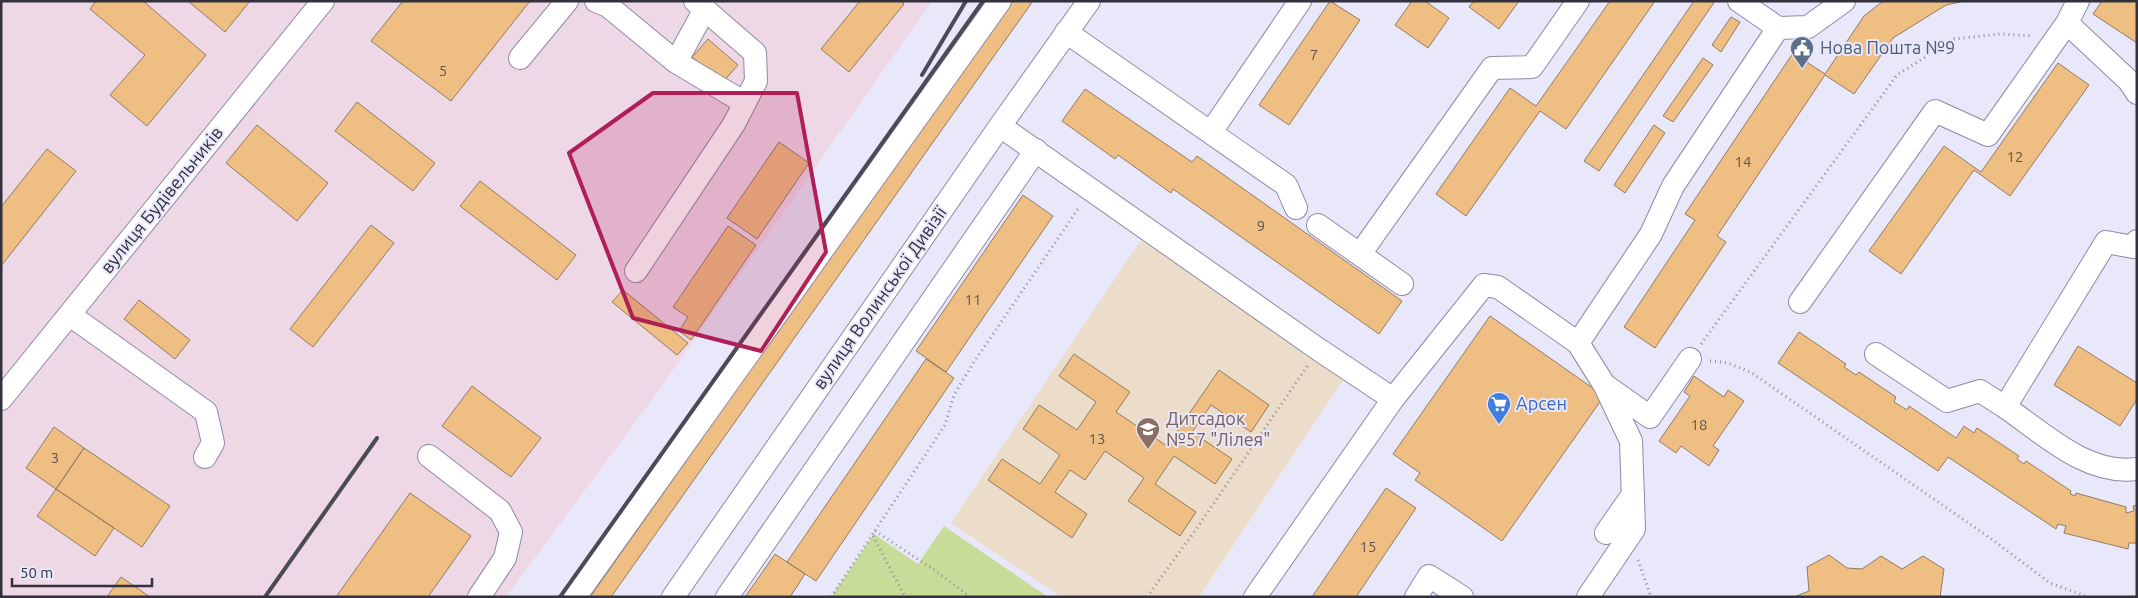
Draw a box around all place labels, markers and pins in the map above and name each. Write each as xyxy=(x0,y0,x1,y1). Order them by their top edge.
public building icon: Нова Пошта №9 xyxy=(1789,35,1815,69)
place label: Нова Пошта №9 xyxy=(1820,37,1955,57)
supermarket icon: Арсен xyxy=(1486,391,1512,425)
place label: Арсен xyxy=(1516,393,1567,413)
place label: Дитсадок №57 "Лілея" xyxy=(1166,408,1271,449)
school or university icon: Дитсадок №57 "Лілея" xyxy=(1135,416,1161,450)

